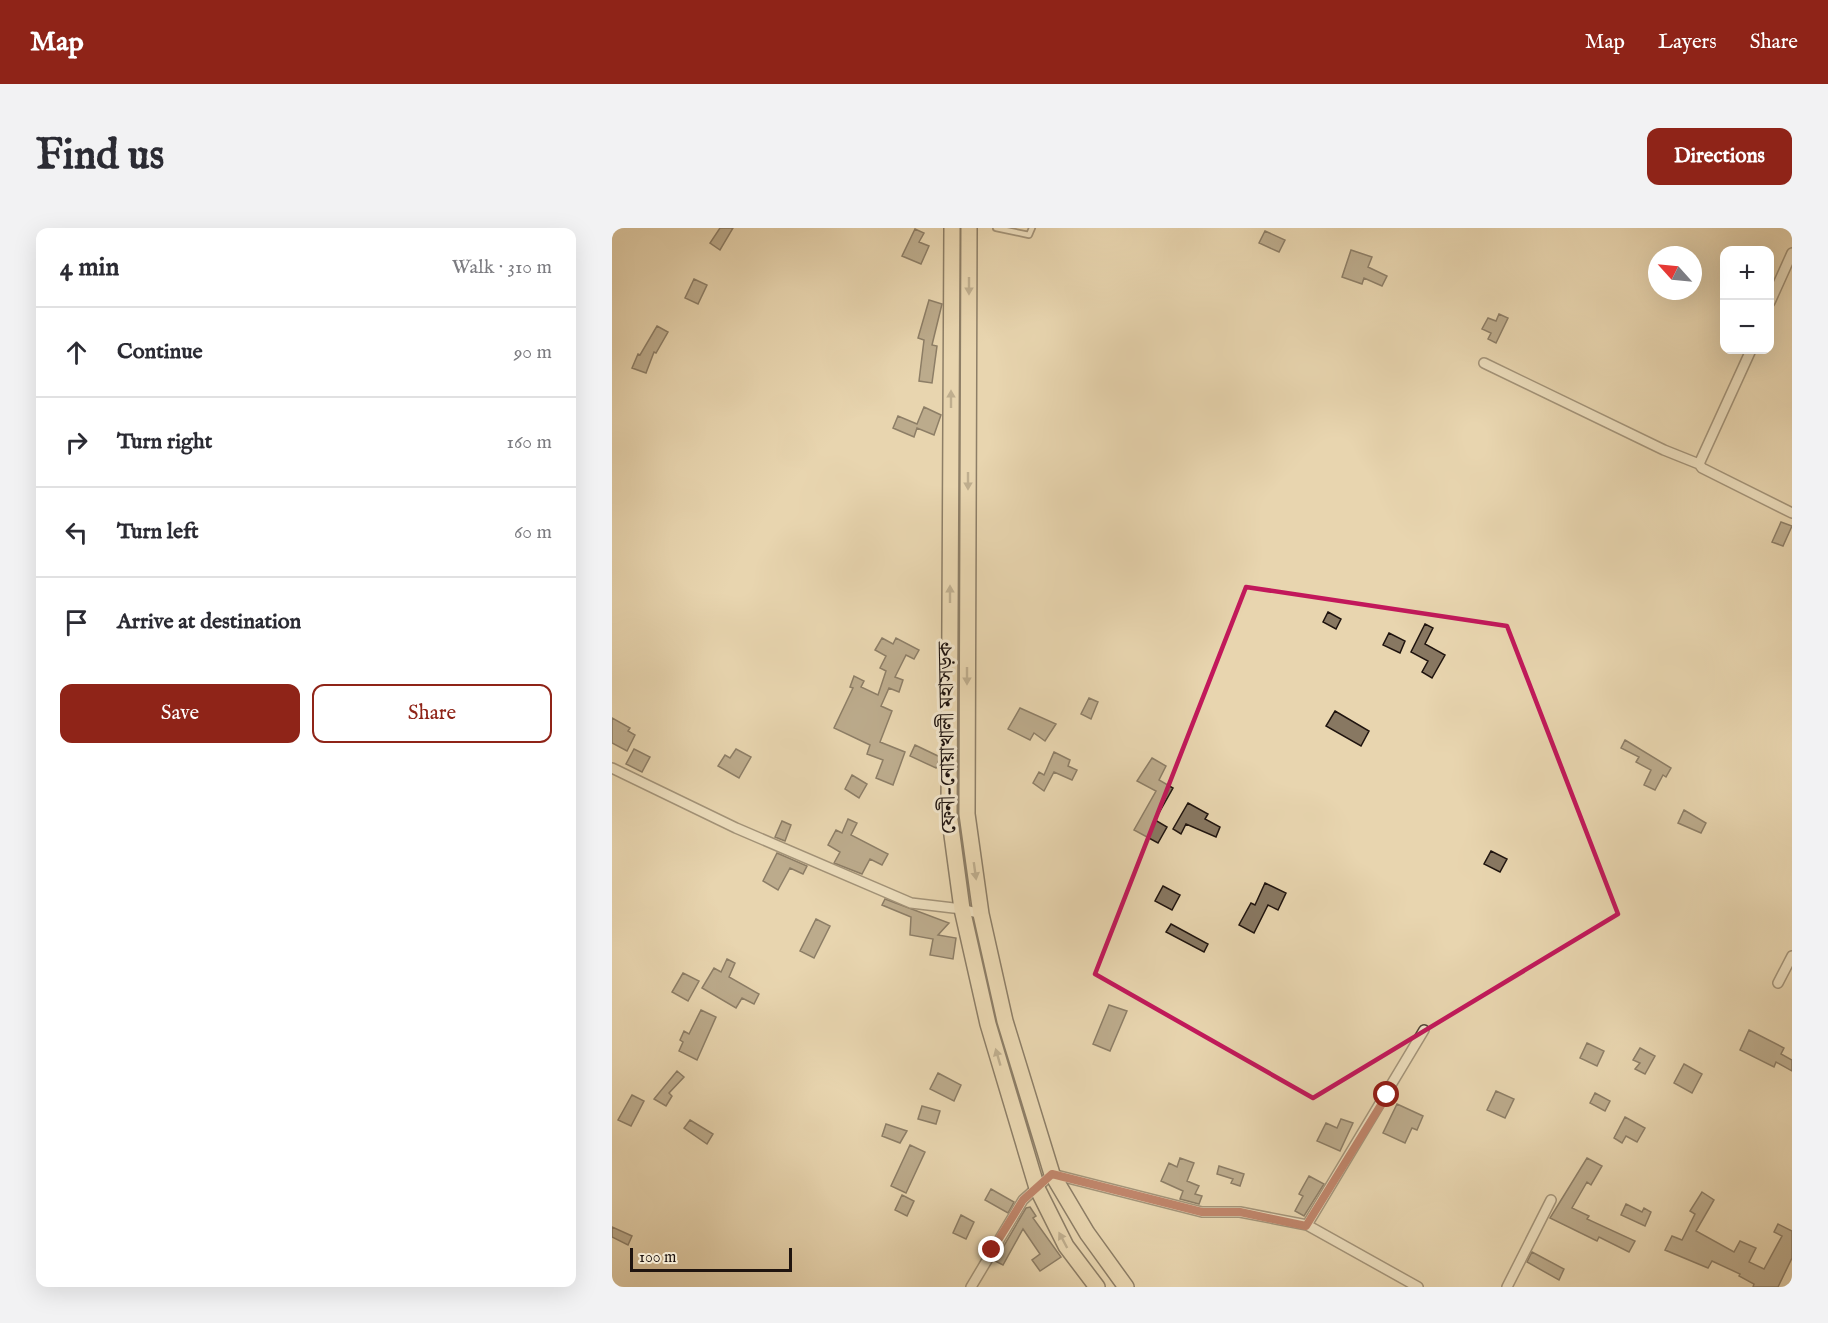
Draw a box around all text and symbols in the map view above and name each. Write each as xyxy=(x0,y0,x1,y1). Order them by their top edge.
text: Map xyxy=(30,25,84,60)
text: Map xyxy=(1585,29,1625,56)
text: Layers xyxy=(1658,29,1717,56)
text: Share xyxy=(1750,29,1798,56)
button: Directions xyxy=(1647,128,1792,185)
text: Find us xyxy=(36,130,164,183)
north arrow xyxy=(1648,246,1702,300)
map controls xyxy=(1720,246,1774,354)
button: + xyxy=(1720,246,1774,300)
text: 4 min xyxy=(60,251,119,284)
text: Walk · 310 m xyxy=(452,255,552,280)
one-way arrow xyxy=(964,277,974,296)
button: − xyxy=(1720,300,1774,354)
icon: ahead xyxy=(60,336,93,369)
text: Continue xyxy=(117,338,203,366)
text: 90 m xyxy=(514,340,552,365)
one-way arrow xyxy=(946,389,956,408)
icon: right xyxy=(60,426,93,459)
text: Turn right xyxy=(117,428,212,456)
text: 160 m xyxy=(506,430,552,455)
one-way arrow xyxy=(963,472,973,491)
icon: left xyxy=(60,516,93,549)
text: Turn left xyxy=(117,518,199,546)
text: 60 m xyxy=(514,520,552,545)
one-way arrow xyxy=(945,584,955,603)
icon: arrive xyxy=(60,606,93,639)
text: Arrive at destination xyxy=(117,608,301,636)
street label: ফেনী-নোয়াখালী মহাসড়ক xyxy=(933,640,963,834)
one-way arrow xyxy=(962,667,972,686)
button: Save xyxy=(60,684,300,743)
button: Share xyxy=(312,684,552,743)
one-way arrow xyxy=(971,861,980,880)
one-way arrow xyxy=(993,1048,1002,1066)
route start xyxy=(1373,1081,1399,1107)
one-way arrow xyxy=(1058,1231,1068,1248)
route end xyxy=(978,1236,1004,1262)
scale bar xyxy=(630,1245,792,1272)
text: 100 m xyxy=(639,1248,676,1268)

